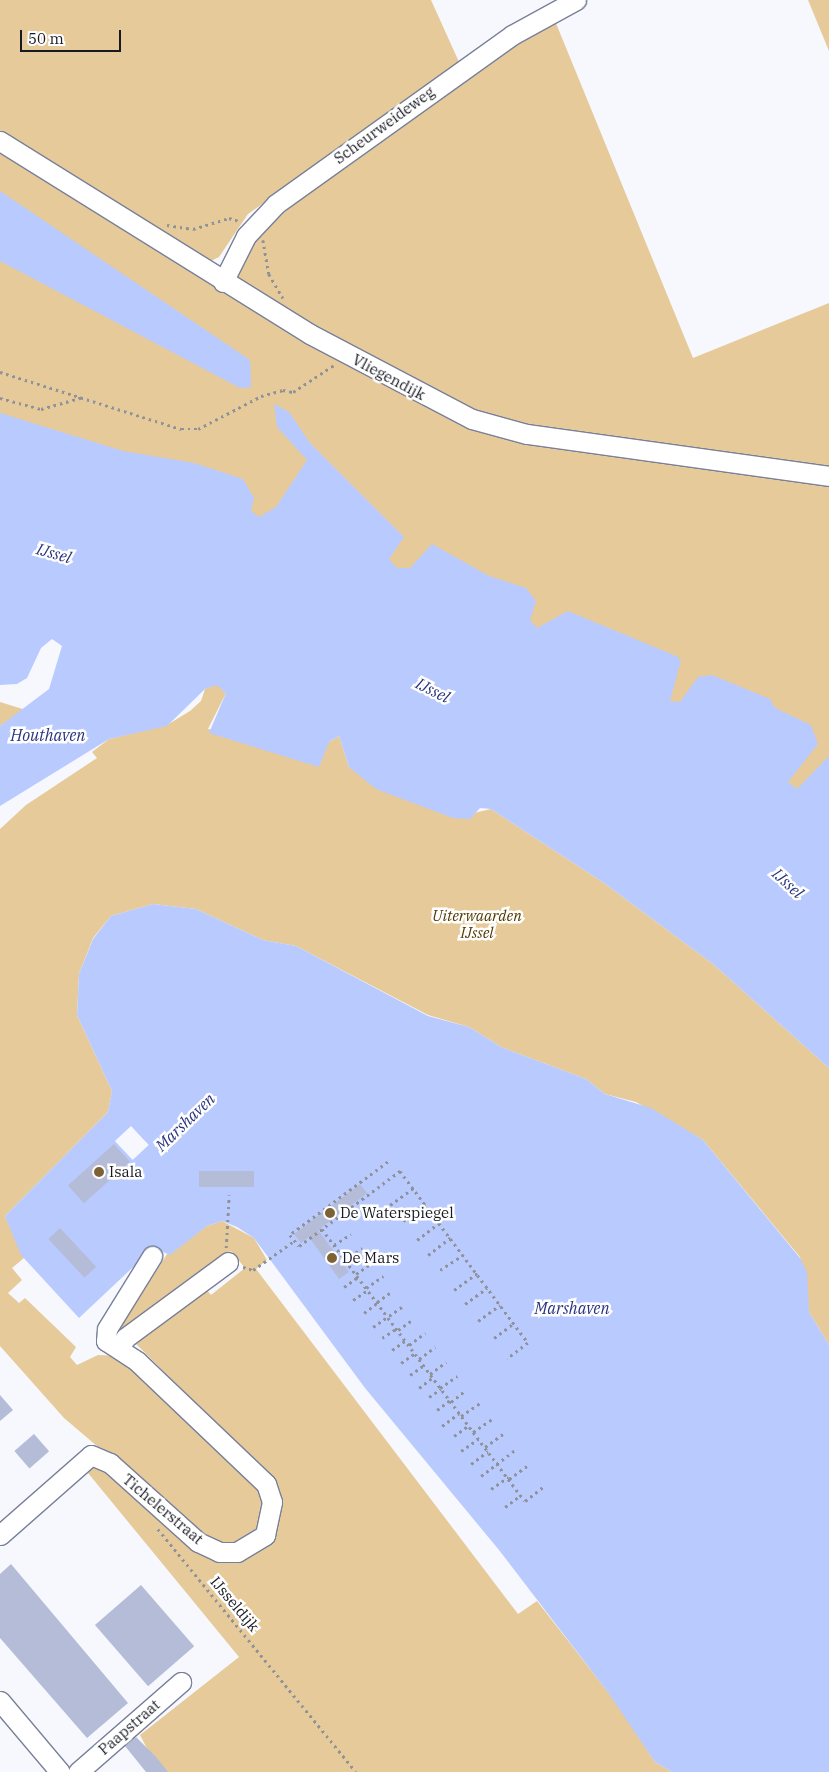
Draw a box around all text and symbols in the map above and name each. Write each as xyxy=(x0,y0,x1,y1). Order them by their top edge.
scale bar xyxy=(22,20,124,52)
text: 50 m xyxy=(28,29,64,48)
street label: Scheurweideweg xyxy=(330,83,438,167)
street label: Vliegendijk xyxy=(349,350,429,404)
water label: IJssel xyxy=(34,539,74,567)
water label: IJssel xyxy=(413,673,453,707)
water label: Houthaven xyxy=(11,725,85,745)
water label: IJssel xyxy=(769,864,807,902)
park label: Uiterwaarden IJssel xyxy=(432,906,522,941)
water label: Marshaven xyxy=(151,1089,219,1155)
place label: Isala xyxy=(109,1163,142,1181)
marker: Isala xyxy=(93,1166,105,1178)
place label: De Waterspiegel xyxy=(340,1204,454,1222)
marker: De Waterspiegel xyxy=(324,1207,336,1219)
place label: De Mars xyxy=(342,1249,399,1267)
marker: De Mars xyxy=(326,1252,338,1264)
water label: Marshaven xyxy=(534,1298,610,1318)
street label: Tichelerstraat xyxy=(119,1470,207,1548)
street label: IJsseldijk xyxy=(207,1573,263,1635)
street label: Paapstraat xyxy=(95,1695,163,1759)

